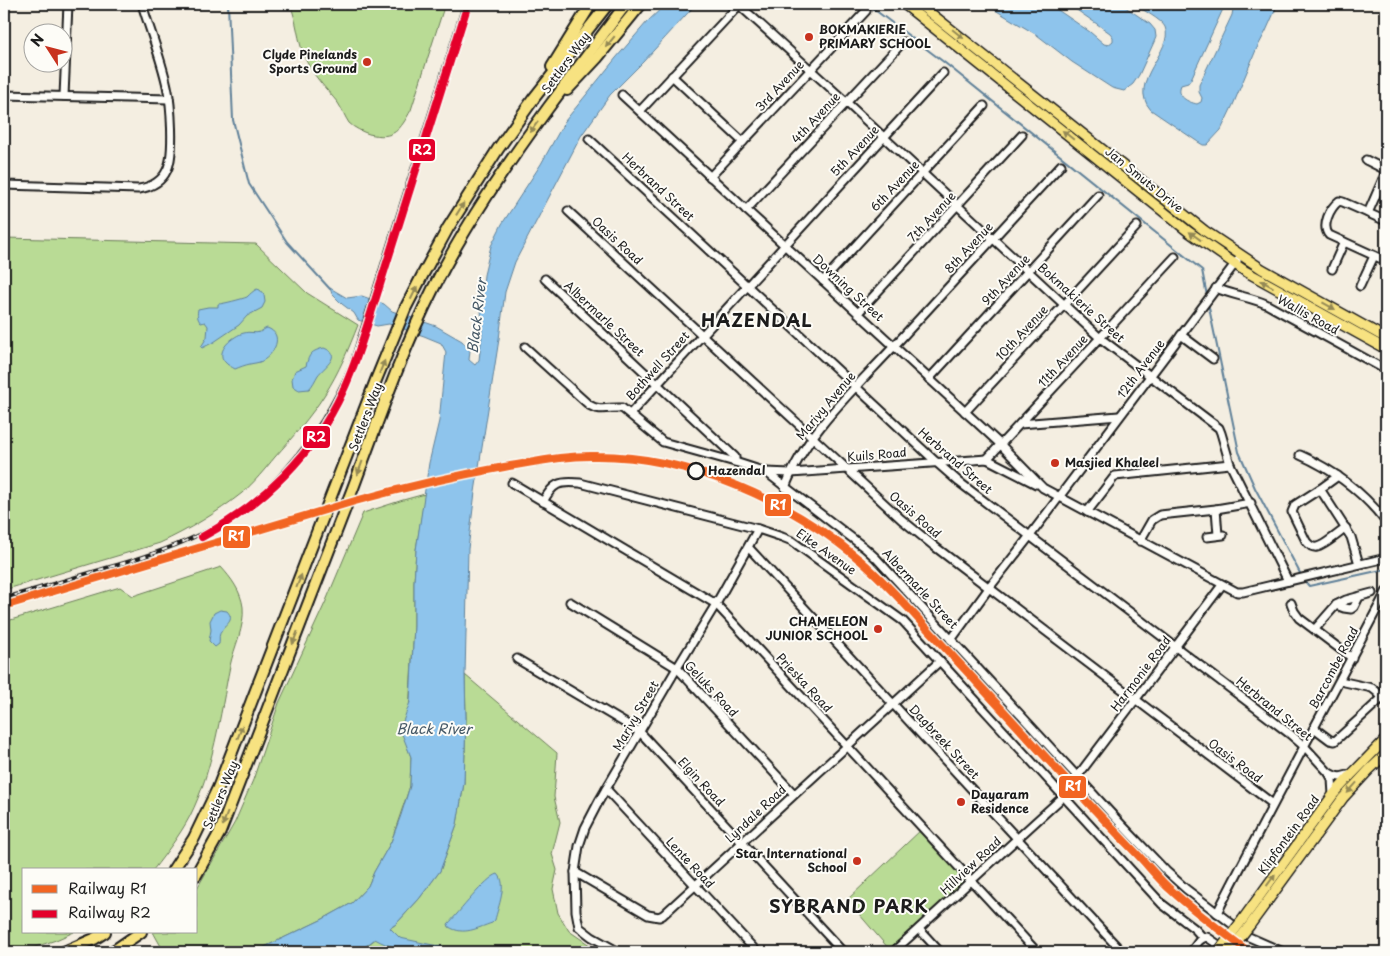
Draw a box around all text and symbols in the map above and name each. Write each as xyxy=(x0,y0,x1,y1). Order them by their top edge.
place label: BOKMAKIERIE PRIMARY SCHOOL xyxy=(819,20,931,52)
north arrow xyxy=(22,22,72,72)
street label: Settlers Way xyxy=(537,28,594,97)
text: N xyxy=(25,29,49,51)
one-way arrow xyxy=(951,29,964,40)
marker: BOKMAKIERIE PRIMARY SCHOOL xyxy=(803,31,815,43)
one-way arrow xyxy=(605,35,616,48)
place label: Clyde Pinelands Sports Ground xyxy=(263,45,358,77)
street label: 3rd Avenue xyxy=(751,55,808,115)
marker: Clyde Pinelands Sports Ground xyxy=(361,56,373,68)
street label: 4th Avenue xyxy=(787,87,844,147)
one-way arrow xyxy=(529,120,540,133)
street label: 5th Avenue xyxy=(826,120,883,180)
one-way arrow xyxy=(1061,130,1074,141)
line badge: R2 xyxy=(408,138,436,162)
text: R2 xyxy=(412,139,432,160)
street label: Jan Smuts Drive xyxy=(1102,142,1187,216)
street label: Herbrand Street xyxy=(618,148,699,225)
street label: 6th Avenue xyxy=(866,155,923,215)
street label: 7th Avenue xyxy=(903,187,960,246)
one-way arrow xyxy=(455,203,464,216)
street label: Oasis Road xyxy=(588,212,647,269)
street label: 8th Avenue xyxy=(940,217,997,277)
one-way arrow xyxy=(1189,231,1202,242)
street label: Downing Street xyxy=(809,249,888,325)
street label: 9th Avenue xyxy=(977,250,1034,309)
street label: Bokmakierie Street xyxy=(1034,258,1129,346)
water label: Black River xyxy=(461,276,492,355)
street label: Albermarle Street xyxy=(560,276,649,360)
one-way arrow xyxy=(1260,279,1274,288)
one-way arrow xyxy=(409,285,418,300)
street label: Wallis Road xyxy=(1274,290,1343,339)
street label: 10th Avenue xyxy=(991,300,1052,364)
one-way arrow xyxy=(1322,302,1335,311)
district label: HAZENDAL xyxy=(701,306,813,333)
street label: Bothwell Street xyxy=(621,327,693,404)
street label: 11th Avenue xyxy=(1033,330,1092,391)
street label: 12th Avenue xyxy=(1112,335,1169,402)
one-way arrow xyxy=(378,360,386,374)
street label: Marivy Avenue xyxy=(791,367,860,443)
street label: Settlers Way xyxy=(344,379,387,454)
street label: Herbrand Street xyxy=(915,423,997,498)
line badge: R2 xyxy=(302,425,331,449)
text: R2 xyxy=(306,426,326,447)
street label: Kuils Road xyxy=(846,442,907,466)
place label: Masjied Khaleel xyxy=(1065,453,1159,471)
marker: Masjied Khaleel xyxy=(1049,457,1061,469)
one-way arrow xyxy=(356,461,364,476)
place label: Hazendal xyxy=(708,461,766,479)
marker: Hazendal xyxy=(687,462,705,480)
street label: Oasis Road xyxy=(886,487,946,542)
line badge: R1 xyxy=(764,493,792,517)
text: R1 xyxy=(770,494,787,515)
street label: Eike Avenue xyxy=(793,524,861,579)
line badge: R1 xyxy=(222,525,251,549)
text: R1 xyxy=(228,525,245,546)
street label: Albermarle Street xyxy=(879,544,963,633)
one-way arrow xyxy=(295,573,303,588)
place label: CHAMELEON JUNIOR SCHOOL xyxy=(765,612,868,644)
marker: CHAMELEON JUNIOR SCHOOL xyxy=(872,623,884,635)
street label: Barcombe Road xyxy=(1304,623,1362,712)
one-way arrow xyxy=(291,631,299,646)
street label: Harmonie Road xyxy=(1106,632,1175,715)
street label: Prieska Road xyxy=(772,649,837,716)
street label: Geluks Road xyxy=(681,656,743,721)
street label: Herbrand Street xyxy=(1233,672,1317,745)
street label: Marivy Street xyxy=(608,677,663,754)
street label: Dagbreek Street xyxy=(905,700,984,783)
water label: Black River xyxy=(396,718,473,739)
one-way arrow xyxy=(236,724,244,739)
street label: Oasis Road xyxy=(1205,734,1266,787)
street label: Elgin Road xyxy=(674,753,729,810)
street label: Settlers Way xyxy=(198,758,242,832)
line badge: R1 xyxy=(1058,775,1087,799)
text: R1 xyxy=(1065,775,1082,796)
street label: Lyndale Road xyxy=(721,780,790,846)
one-way arrow xyxy=(1346,782,1358,794)
place label: Dayaram Residence xyxy=(971,785,1029,817)
street label: Klipfontein Road xyxy=(1253,791,1323,878)
marker: Dayaram Residence xyxy=(955,796,967,808)
one-way arrow xyxy=(221,812,229,827)
street label: Hillview Road xyxy=(936,832,1005,898)
street label: Lente Road xyxy=(662,833,719,892)
place label: Star International School xyxy=(735,844,847,876)
marker: Star International School xyxy=(851,855,863,867)
legend xyxy=(22,868,198,934)
one-way arrow xyxy=(1266,874,1277,887)
text: Railway R1 xyxy=(68,876,147,899)
district label: SYBRAND PARK xyxy=(769,892,929,919)
text: Railway R2 xyxy=(68,900,151,923)

